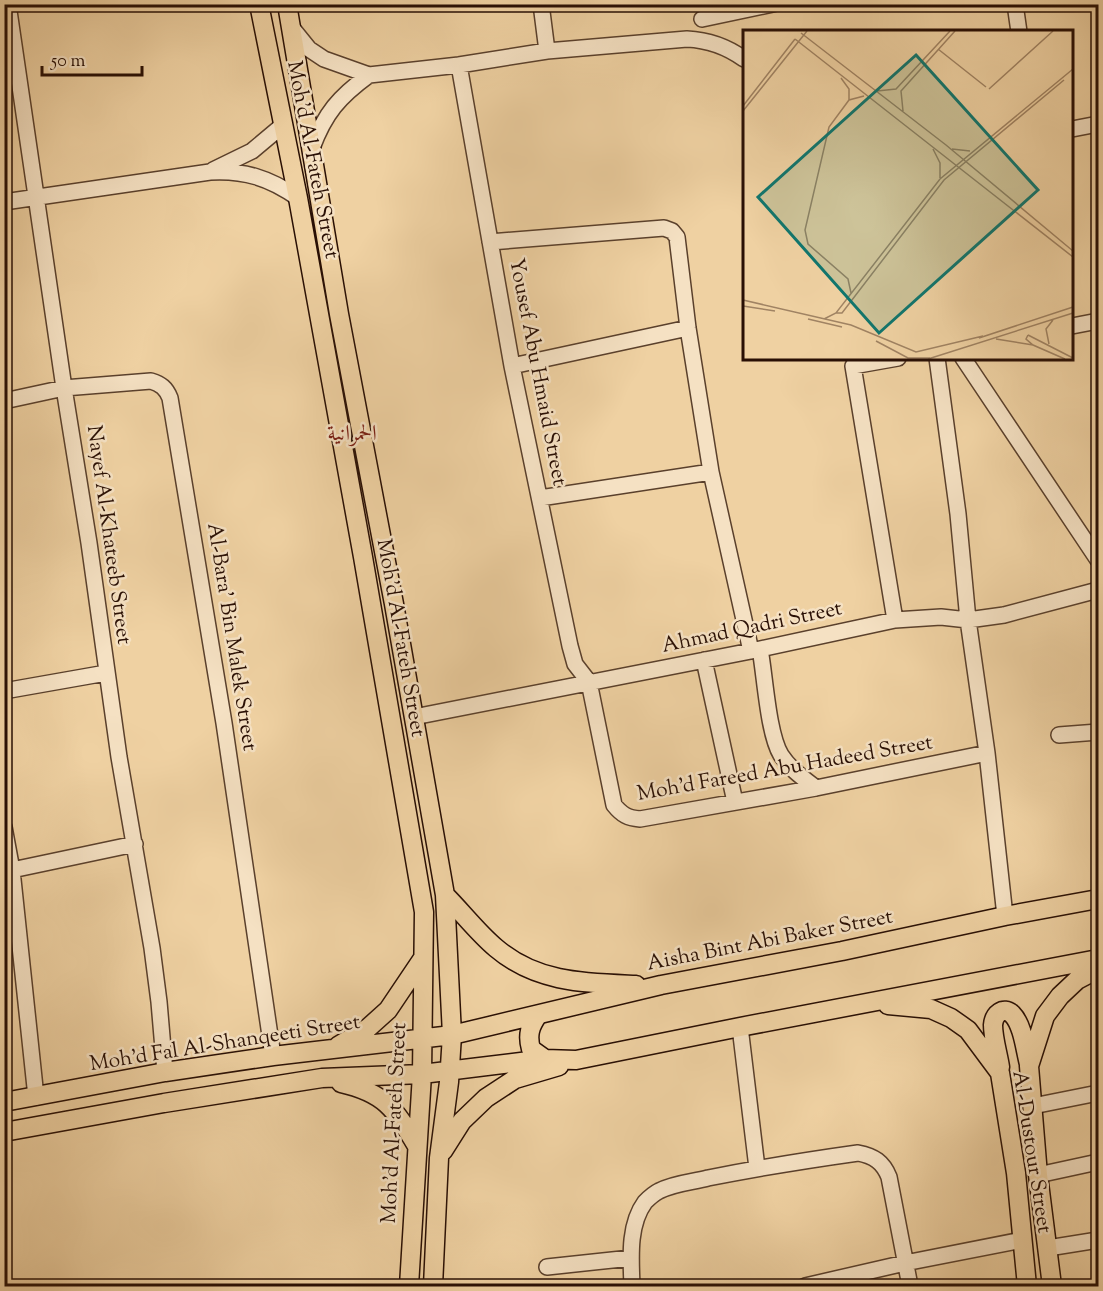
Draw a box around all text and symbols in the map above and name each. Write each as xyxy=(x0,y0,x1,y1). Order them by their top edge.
inset map xyxy=(743,30,1073,360)
scale bar xyxy=(42,39,142,77)
text: 50 m xyxy=(50,49,86,75)
street label: Moh'd Al-Fateh Street xyxy=(278,58,346,262)
street label: Yousef Abu Hmaid Street xyxy=(500,256,574,488)
district label: الحمرانية xyxy=(327,419,377,451)
street label: Nayef Al-Khateeb Street xyxy=(78,423,138,647)
street label: Al-Bara' Bin Malek Street xyxy=(198,521,264,753)
street label: Moh'd Al-Fateh Street xyxy=(368,536,432,740)
street label: Ahmad Qadri Street xyxy=(659,594,845,662)
street label: Moh'd Fareed Abu Hadeed Street xyxy=(635,728,935,810)
street label: Aisha Bint Abi Baker Street xyxy=(644,902,896,980)
street label: Moh'd Fal Al-Shanqeeti Street xyxy=(88,1008,362,1080)
street label: Moh'd Al-Fateh Street xyxy=(375,1022,415,1224)
street label: Al-Dustour Street xyxy=(1003,1069,1059,1235)

